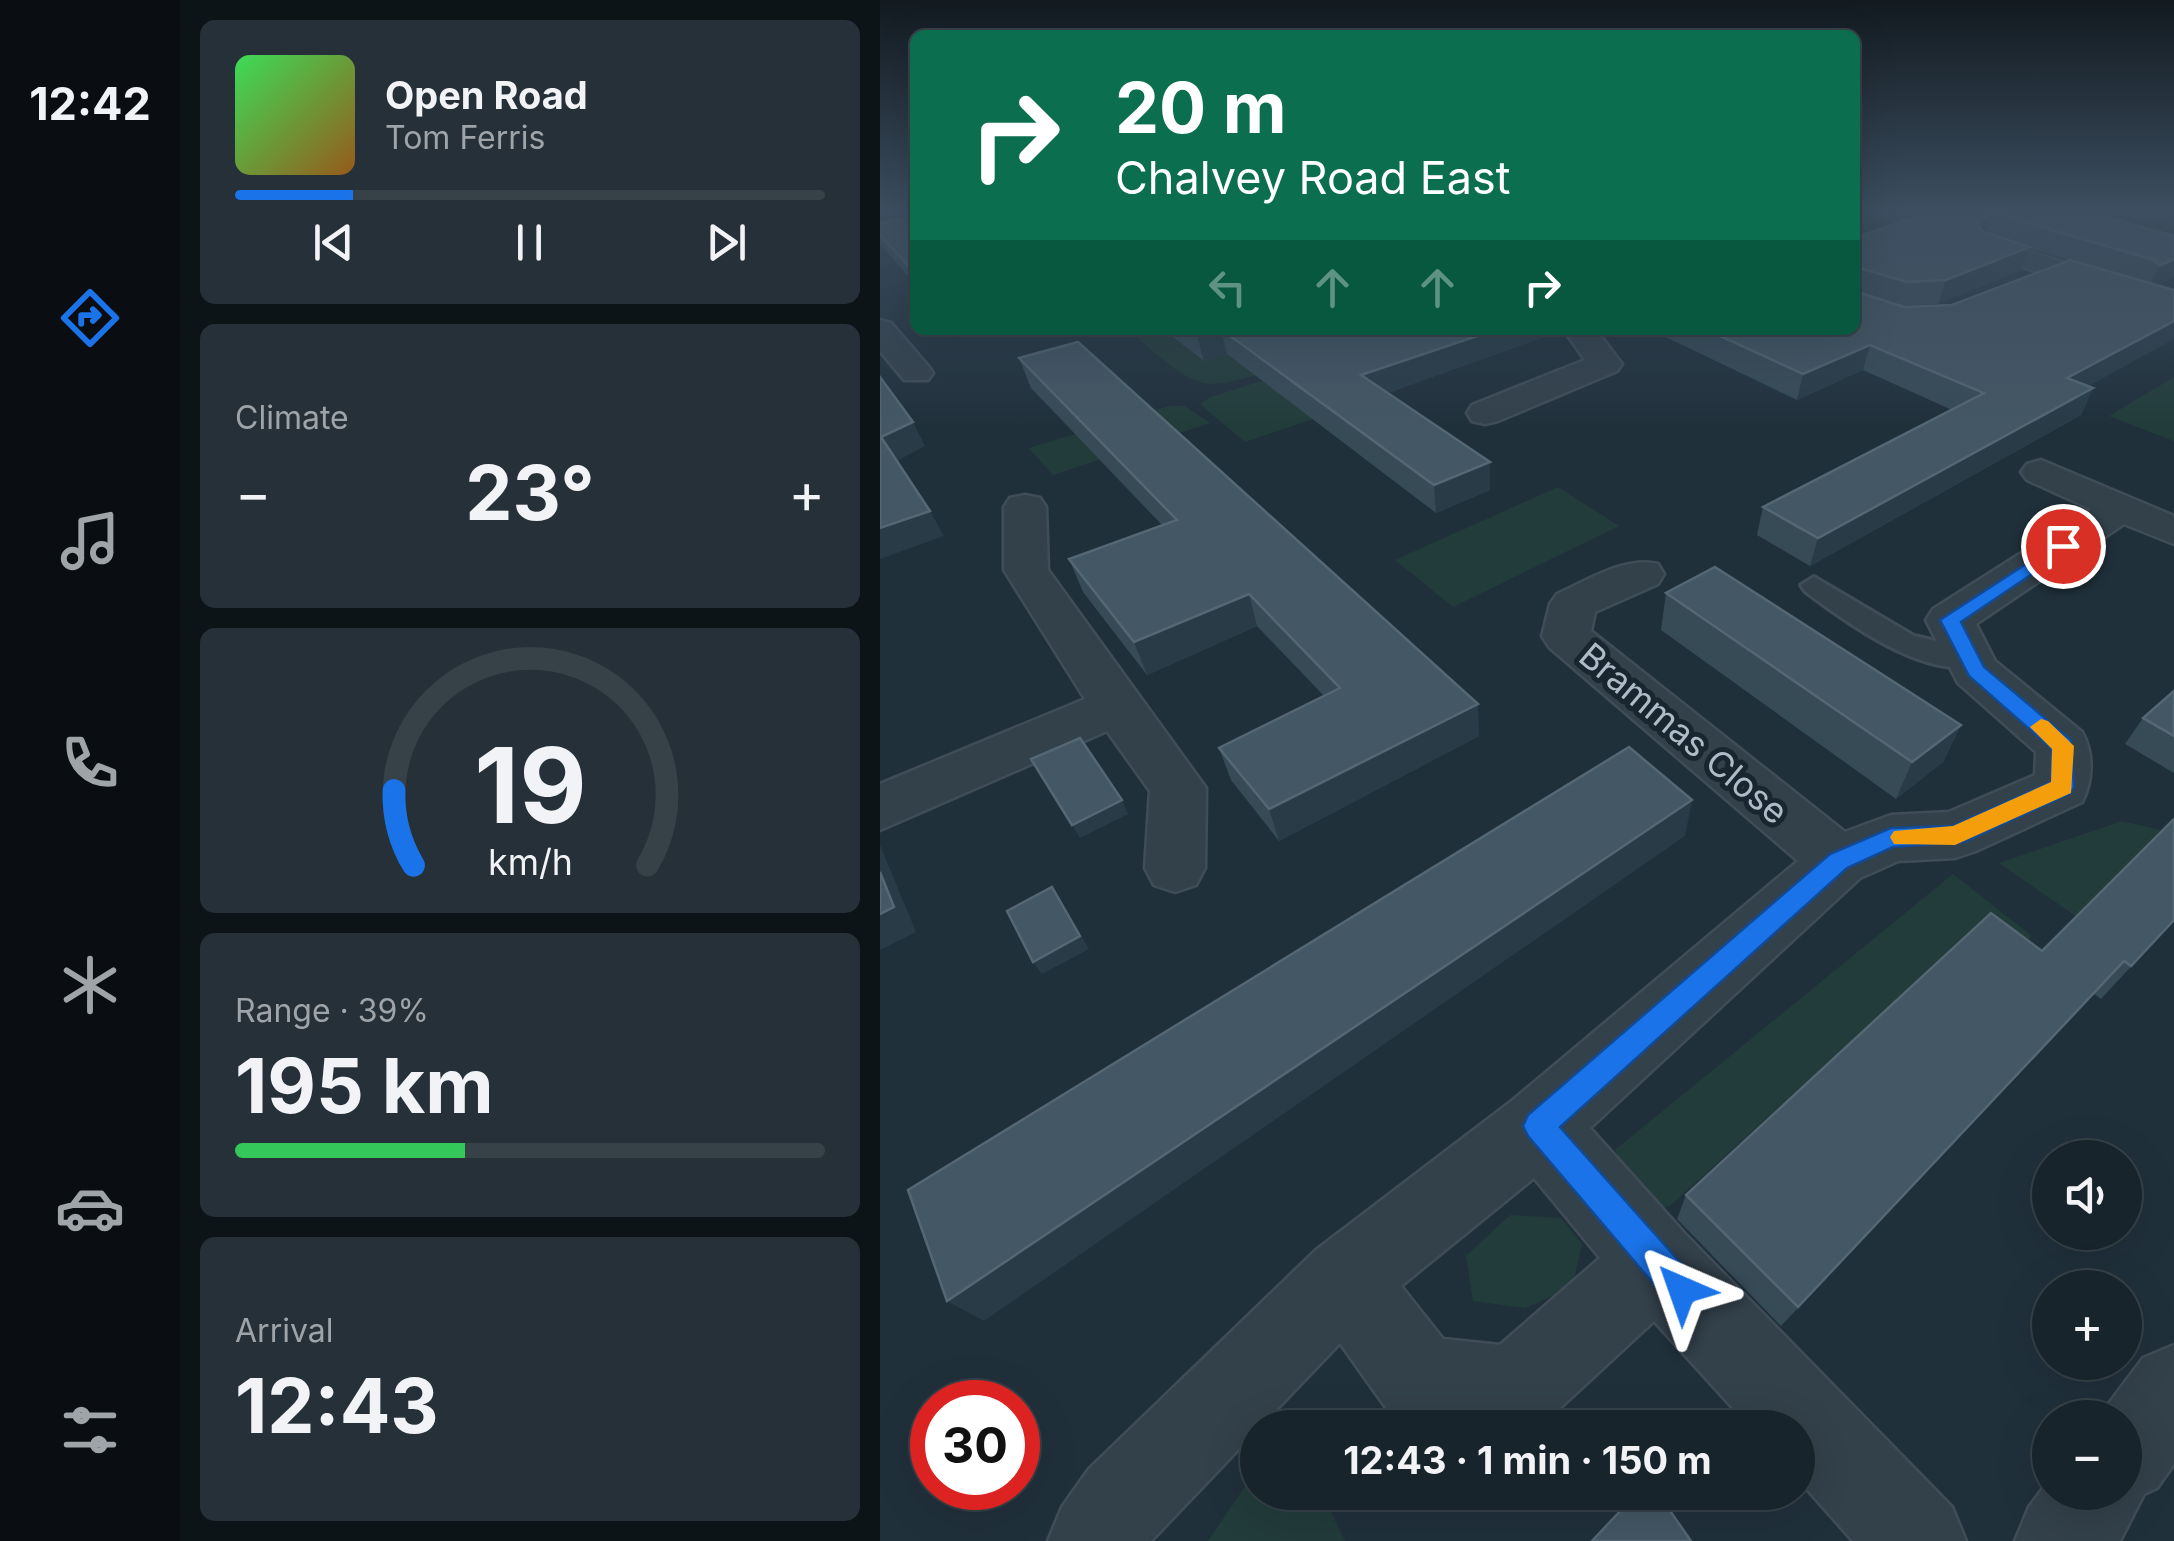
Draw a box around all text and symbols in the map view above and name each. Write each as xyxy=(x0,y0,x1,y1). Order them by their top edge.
text: 20 m xyxy=(1115,65,1287,150)
icon: right xyxy=(950,70,1080,200)
text: Open Road xyxy=(385,72,588,118)
text: 12:42 xyxy=(29,76,151,131)
text: Tom Ferris xyxy=(385,118,545,157)
text: Chalvey Road East xyxy=(1115,150,1511,205)
icon: previous xyxy=(306,215,361,270)
icon: pause xyxy=(502,215,557,270)
icon: next xyxy=(699,215,754,270)
icon: left xyxy=(1200,260,1255,315)
icon: ahead xyxy=(1305,260,1360,315)
icon: ahead xyxy=(1410,260,1465,315)
icon: right xyxy=(1515,260,1570,315)
icon: directions xyxy=(55,283,125,353)
text: Climate xyxy=(235,398,349,437)
text: 23° xyxy=(465,447,595,538)
text: − xyxy=(235,460,271,526)
text: + xyxy=(789,460,825,526)
pin xyxy=(2021,504,2106,589)
icon: music xyxy=(55,506,125,576)
icon: arrive xyxy=(2036,519,2091,574)
street label: Brammas Close xyxy=(1571,634,1797,832)
text: 19 xyxy=(474,722,586,848)
icon: phone xyxy=(55,728,125,798)
text: km/h xyxy=(488,840,572,884)
icon: climate xyxy=(55,950,125,1020)
text: Range · 39% xyxy=(235,991,429,1030)
text: 195 km xyxy=(235,1040,494,1131)
map controls xyxy=(2032,1140,2142,1510)
button: sound xyxy=(2032,1140,2142,1250)
icon: car xyxy=(55,1173,125,1243)
position arrow xyxy=(1630,1238,1734,1342)
button: + xyxy=(2032,1270,2142,1380)
text: Arrival xyxy=(235,1311,333,1350)
text: 12:43 xyxy=(235,1360,439,1451)
speed limit sign: 30 xyxy=(910,1380,1040,1510)
icon: filters xyxy=(55,1395,125,1465)
button: − xyxy=(2032,1400,2142,1510)
text: 12:43 · 1 min · 150 m xyxy=(1343,1437,1712,1483)

